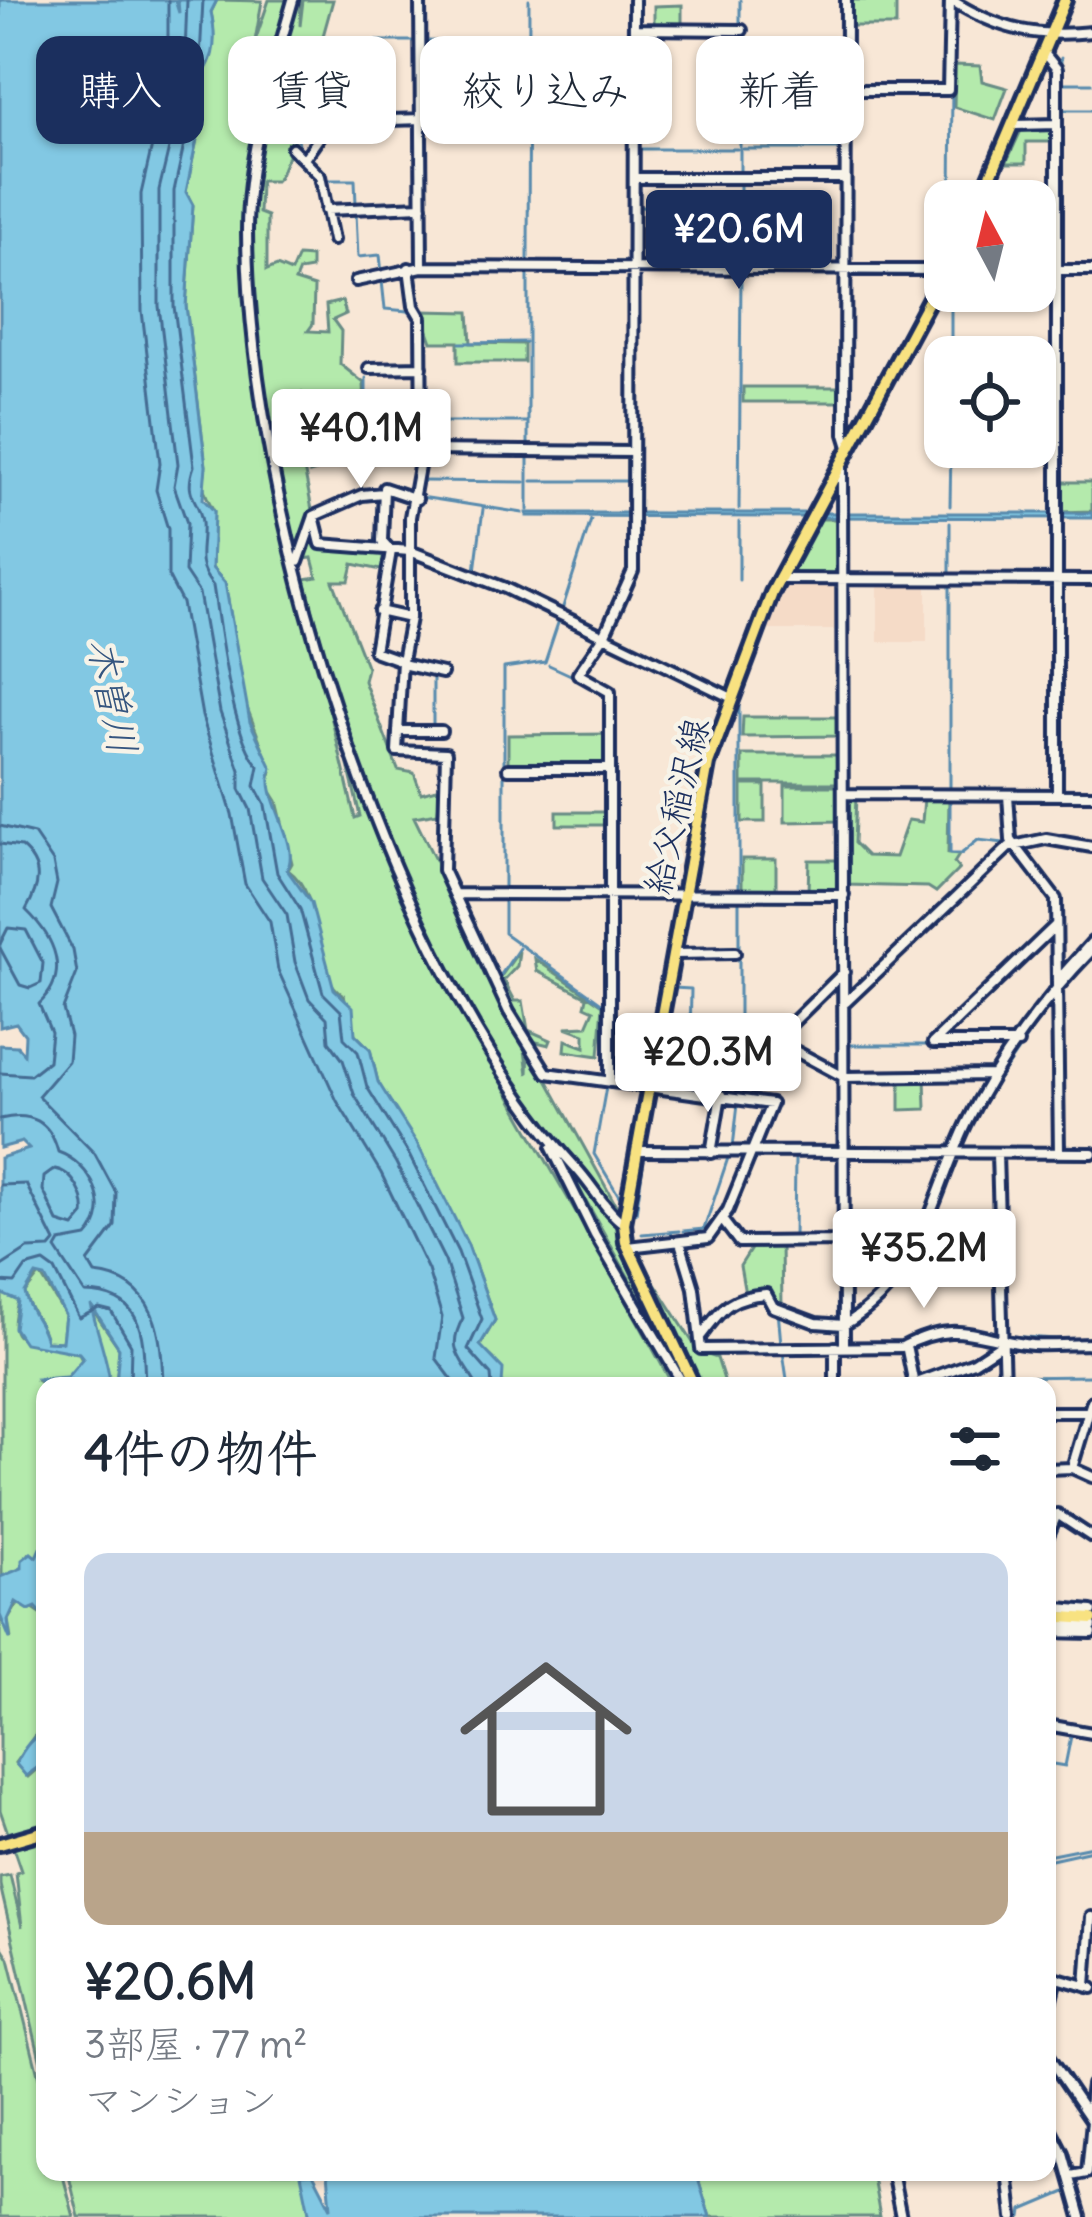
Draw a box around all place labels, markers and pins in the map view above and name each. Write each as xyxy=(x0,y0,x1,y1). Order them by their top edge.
pin: ¥20.6M xyxy=(641,190,837,292)
pin: ¥40.1M xyxy=(263,389,459,491)
pin: ¥20.3M xyxy=(610,1013,806,1115)
pin: ¥35.2M xyxy=(826,1209,1022,1311)

